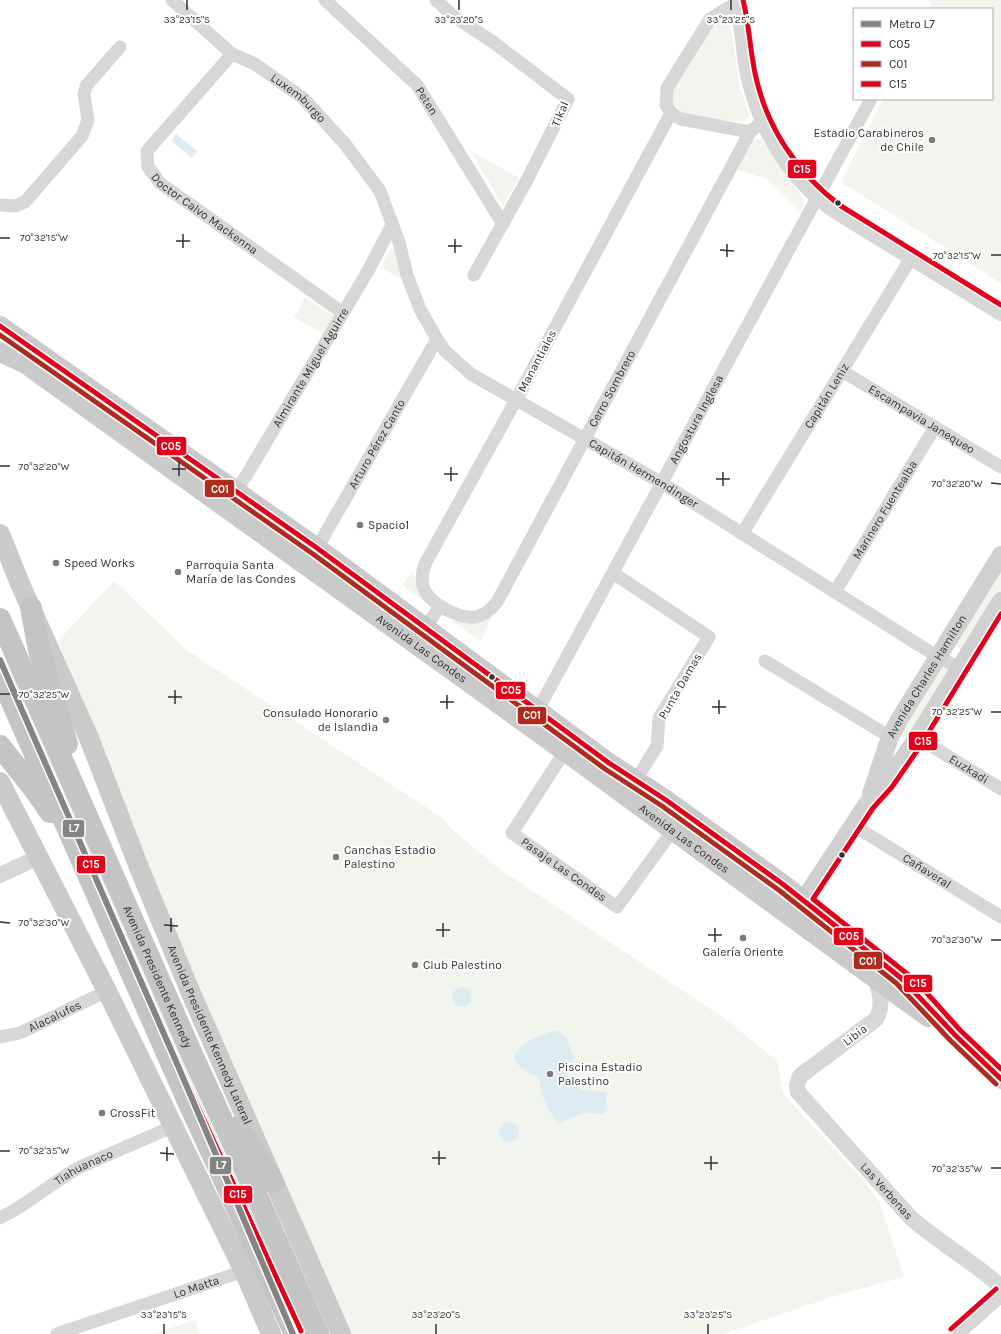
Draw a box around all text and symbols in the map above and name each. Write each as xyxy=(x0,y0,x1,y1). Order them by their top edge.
legend xyxy=(853,8,993,100)
text: 33°23'15"S xyxy=(164,14,210,26)
text: 33°23'20"S xyxy=(434,14,484,26)
text: 33°23'25"S xyxy=(707,14,755,26)
text: Metro L7 xyxy=(889,17,935,31)
text: C05 xyxy=(889,37,910,51)
text: C01 xyxy=(889,57,907,71)
street label: Luxemburgo xyxy=(268,70,329,125)
text: C15 xyxy=(889,77,907,91)
street label: Peten xyxy=(413,84,441,118)
street label: Tikal xyxy=(548,99,572,129)
place label: Estadio Carabineros de Chile xyxy=(814,126,924,154)
marker: Estadio Carabineros de Chile xyxy=(927,135,937,145)
line badge: C15 xyxy=(787,159,817,179)
text: C15 xyxy=(793,163,811,176)
street label: Doctor Calvo Mackenna xyxy=(148,170,261,257)
unlabelled marker xyxy=(833,198,843,208)
text: 70°32'15"W xyxy=(20,232,68,244)
text: 70°32'15"W xyxy=(933,250,981,262)
street label: Almirante Miguel Aguirre xyxy=(270,305,351,430)
street label: Manantiales xyxy=(515,328,559,394)
street label: Cerro Sombrero xyxy=(586,348,638,429)
street label: Capitán Leniz xyxy=(801,360,852,431)
street label: Angostura Inglesa xyxy=(666,372,726,466)
street label: Escampavia Janequeo xyxy=(866,382,977,457)
street label: Arturo Pérez Canto xyxy=(346,397,408,491)
line badge: C05 xyxy=(156,436,187,456)
street label: Capitán Hermendinger xyxy=(586,436,701,511)
text: C05 xyxy=(161,440,181,453)
street label: Marinero Fuentealba xyxy=(849,458,920,562)
text: 70°32'20"W xyxy=(19,461,69,473)
text: 70°32'20"W xyxy=(932,478,982,490)
line badge: C01 xyxy=(204,479,235,498)
text: C01 xyxy=(211,483,229,496)
place label: Spacio1 xyxy=(368,518,409,532)
marker: Spacio1 xyxy=(355,520,365,530)
place label: Speed Works xyxy=(64,556,135,570)
marker: Speed Works xyxy=(51,558,61,568)
place label: Parroquia Santa María de las Condes xyxy=(186,558,296,586)
marker: Parroquia Santa María de las Condes xyxy=(173,567,183,577)
street label: Avenida Las Condes xyxy=(374,611,470,686)
street label: Avenida Charles Hamilton xyxy=(884,612,969,740)
street label: Punta Damas xyxy=(655,651,705,721)
unlabelled marker xyxy=(487,672,497,682)
line badge: C05 xyxy=(495,681,526,700)
text: C05 xyxy=(501,684,521,697)
text: 70°32'25"W xyxy=(19,689,69,701)
place label: Consulado Honorario de Islandia xyxy=(263,706,378,734)
line badge: C01 xyxy=(517,706,547,725)
text: 70°32'25"W xyxy=(932,706,982,718)
text: C01 xyxy=(523,709,541,722)
marker: Consulado Honorario de Islandia xyxy=(381,715,391,725)
line badge: C15 xyxy=(908,731,938,751)
text: C15 xyxy=(914,735,932,748)
street label: Euzkadi xyxy=(947,752,991,787)
street label: Avenida Las Condes xyxy=(636,801,732,876)
line badge: L7 xyxy=(62,819,85,838)
text: L7 xyxy=(69,822,80,835)
street label: Pasaje Las Condes xyxy=(518,835,609,904)
place label: Canchas Estadio Palestino xyxy=(344,843,436,871)
unlabelled marker xyxy=(837,850,847,860)
street label: Cañaveral xyxy=(900,851,954,891)
marker: Canchas Estadio Palestino xyxy=(331,852,341,862)
line badge: C15 xyxy=(76,855,106,874)
text: C15 xyxy=(82,858,100,871)
street label: Avenida Presidente Kennedy xyxy=(120,903,195,1051)
text: 70°32'30"W xyxy=(19,917,70,929)
line badge: C05 xyxy=(833,927,864,946)
text: C05 xyxy=(839,930,859,943)
marker: Galería Oriente xyxy=(738,933,748,943)
text: 70°32'30"W xyxy=(932,934,983,946)
street label: Avenida Presidente Kennedy Lateral xyxy=(165,943,255,1127)
place label: Galería Oriente xyxy=(703,945,783,959)
line badge: C01 xyxy=(853,951,883,970)
text: C01 xyxy=(859,955,877,968)
place label: Club Palestino xyxy=(423,958,502,972)
marker: Club Palestino xyxy=(410,960,420,970)
line badge: C15 xyxy=(903,974,933,993)
text: C15 xyxy=(909,977,927,990)
street label: Alacalufes xyxy=(26,998,83,1035)
street label: Libia xyxy=(840,1021,870,1049)
place label: Piscina Estadio Palestino xyxy=(558,1060,642,1088)
marker: Piscina Estadio Palestino xyxy=(545,1069,555,1079)
place label: CrossFit xyxy=(110,1106,156,1120)
marker: CrossFit xyxy=(97,1108,107,1118)
text: 70°32'35"W xyxy=(19,1145,69,1157)
street label: Tiahuanaco xyxy=(52,1147,115,1188)
line badge: L7 xyxy=(209,1156,232,1175)
text: L7 xyxy=(216,1159,227,1172)
street label: Las Verbenas xyxy=(857,1160,916,1222)
text: 70°32'35"W xyxy=(932,1163,982,1175)
line badge: C15 xyxy=(223,1185,253,1204)
text: C15 xyxy=(229,1188,247,1201)
street label: Lo Matta xyxy=(172,1273,221,1301)
text: 33°23'15"S xyxy=(141,1309,187,1321)
text: 33°23'20"S xyxy=(411,1309,461,1321)
text: 33°23'25"S xyxy=(684,1309,732,1321)

